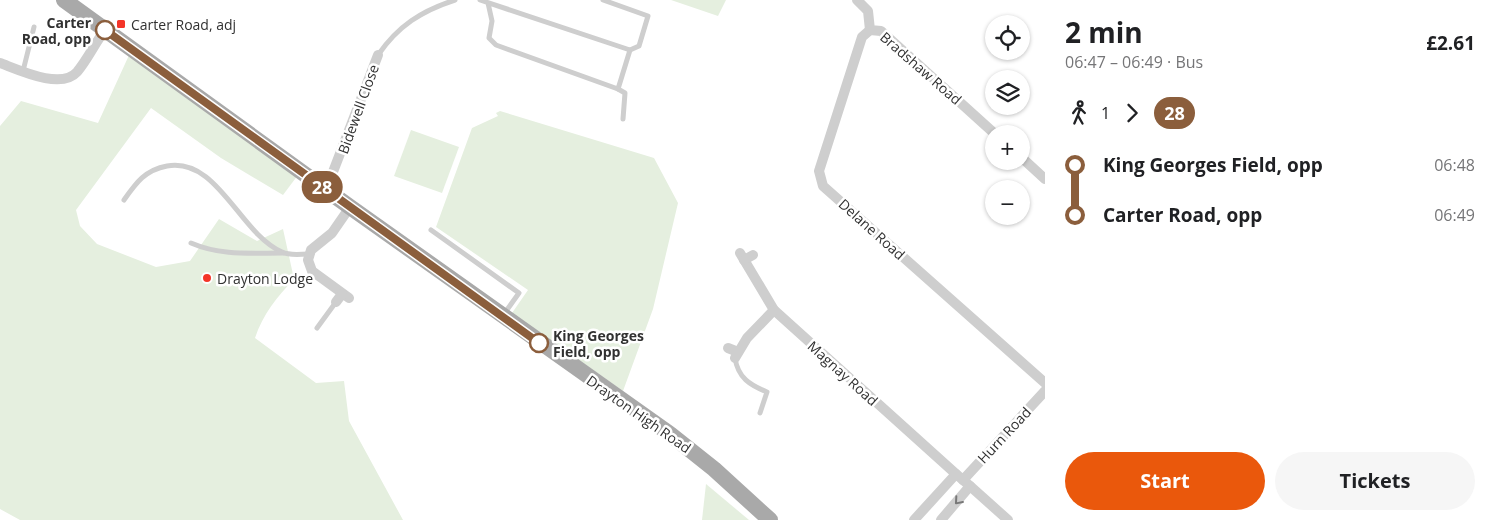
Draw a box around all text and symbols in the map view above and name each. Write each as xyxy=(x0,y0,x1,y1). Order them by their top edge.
place label: Carter Road, opp xyxy=(22,13,92,48)
text: 2 min xyxy=(1065,13,1143,51)
place label: Carter Road, adj xyxy=(131,15,236,34)
map controls xyxy=(985,15,1030,225)
button: locate xyxy=(985,15,1030,60)
marker: Carter Road, adj xyxy=(115,18,127,30)
marker: Carter Road, opp xyxy=(95,20,115,40)
street label: Bradshaw Road xyxy=(876,27,966,109)
text: £2.61 xyxy=(1426,30,1475,56)
text: 06:47 – 06:49 · Bus xyxy=(1065,51,1203,73)
street label: Bidewell Close xyxy=(333,62,383,156)
button: layers xyxy=(985,70,1030,115)
icon: walk xyxy=(1065,99,1093,127)
icon: forward xyxy=(1118,99,1146,127)
text: 28 xyxy=(1164,101,1185,125)
text: 1 xyxy=(1101,102,1110,124)
button: + xyxy=(985,125,1030,170)
text: King Georges Field, opp xyxy=(1103,152,1323,178)
text: 06:48 xyxy=(1434,154,1475,176)
line badge: 28 xyxy=(300,171,344,203)
text: 28 xyxy=(312,175,332,199)
button: − xyxy=(985,180,1030,225)
street label: Delane Road xyxy=(835,194,909,264)
text: Carter Road, opp xyxy=(1103,202,1262,228)
text: 06:49 xyxy=(1434,204,1475,226)
place label: Drayton Lodge xyxy=(217,269,313,288)
marker: Drayton Lodge xyxy=(201,272,213,284)
place label: King Georges Field, opp xyxy=(553,326,644,361)
marker: King Georges Field, opp xyxy=(529,333,549,353)
street label: Magnay Road xyxy=(804,336,882,410)
street label: Drayton High Road xyxy=(583,371,695,457)
street label: Hurn Road xyxy=(973,403,1035,467)
button: Start xyxy=(1065,452,1265,510)
button: Tickets xyxy=(1275,452,1475,510)
one-way arrow xyxy=(955,495,963,504)

